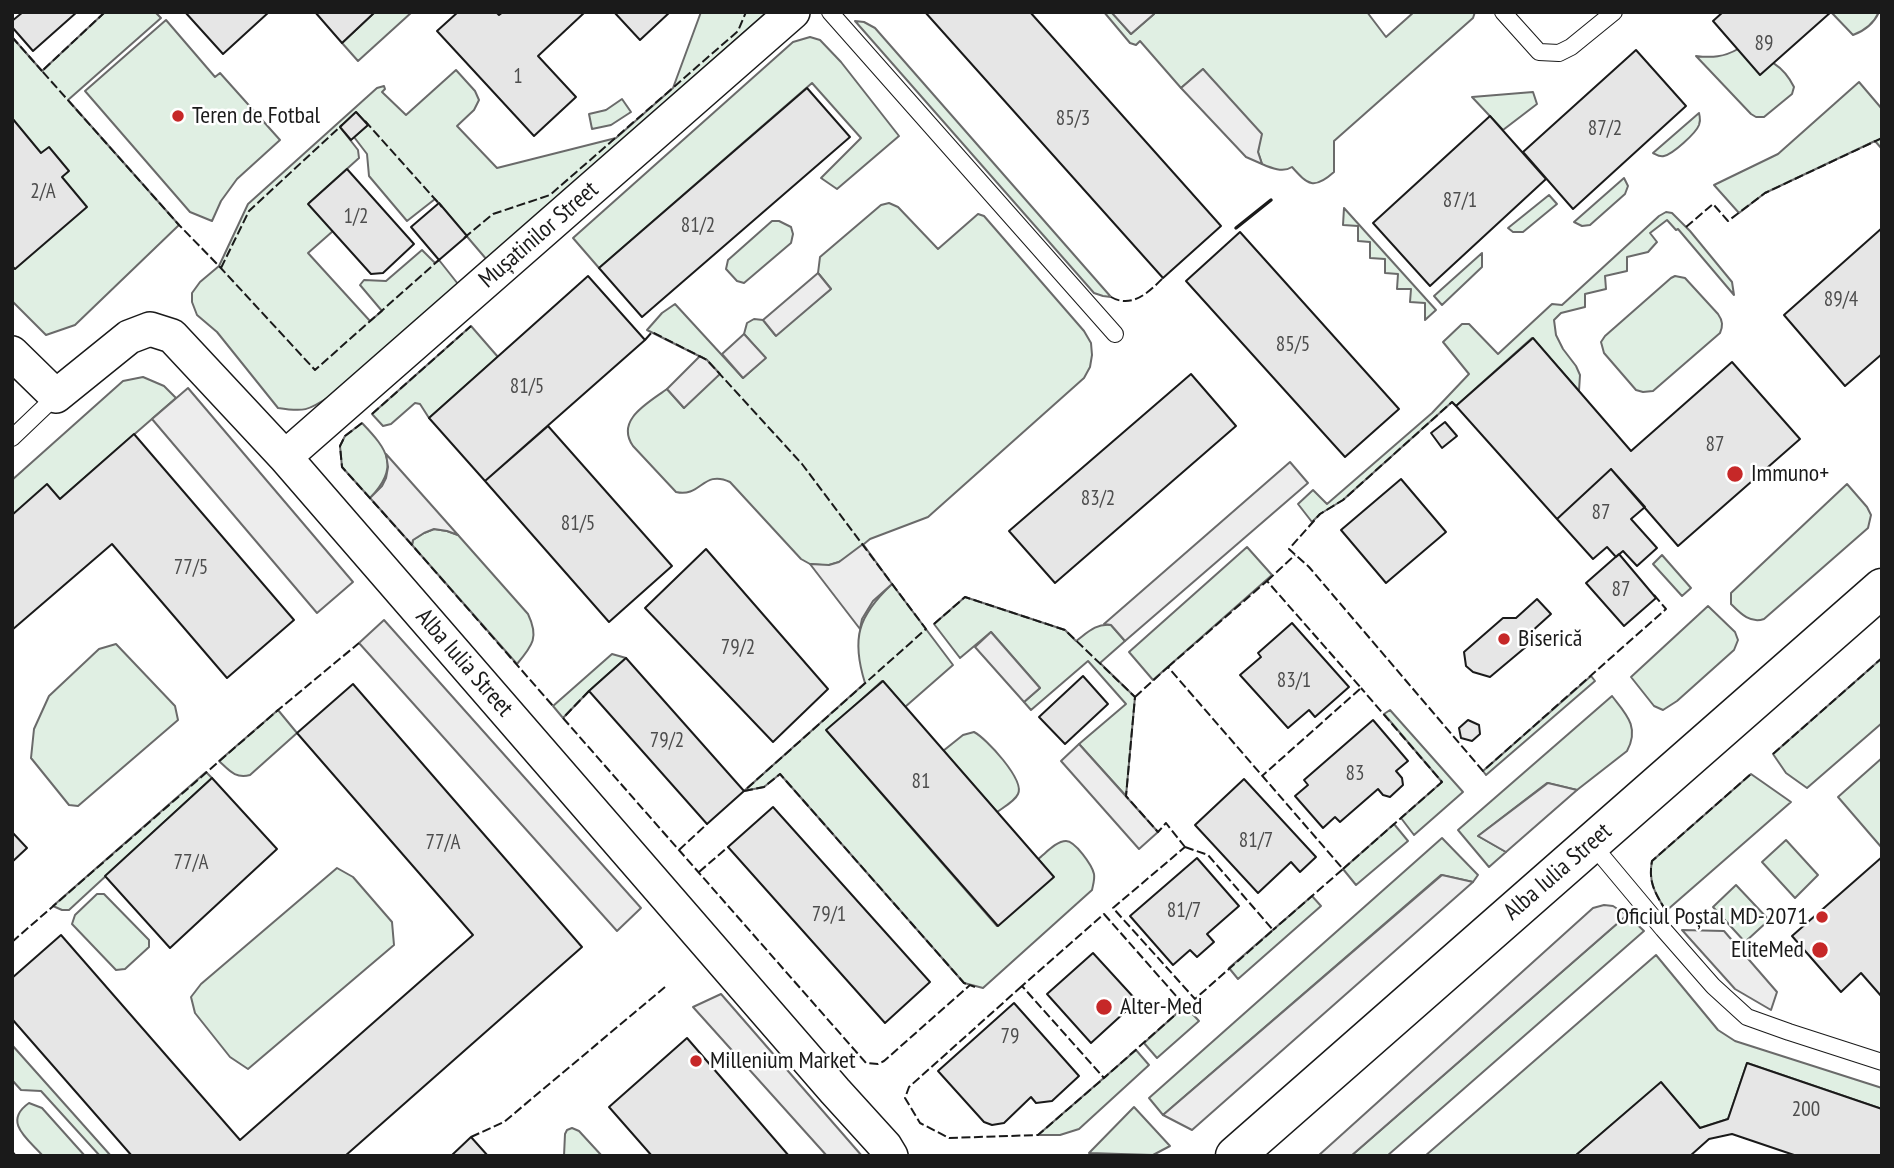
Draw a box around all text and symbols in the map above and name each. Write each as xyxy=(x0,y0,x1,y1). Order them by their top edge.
house number: 89 xyxy=(1755,31,1773,57)
house number: 1 xyxy=(513,64,523,90)
place label: Teren de Fotbal xyxy=(192,102,320,130)
house number: 85/3 xyxy=(1056,106,1090,132)
marker: Teren de Fotbal xyxy=(170,108,186,124)
house number: 87/2 xyxy=(1588,116,1622,142)
street label: Mușatinilor Street xyxy=(474,175,604,295)
house number: 2/A xyxy=(30,179,56,205)
house number: 87/1 xyxy=(1443,188,1477,214)
house number: 1/2 xyxy=(343,204,369,230)
house number: 81/2 xyxy=(681,213,715,239)
house number: 89/4 xyxy=(1824,287,1858,313)
house number: 85/5 xyxy=(1276,332,1310,358)
house number: 81/5 xyxy=(510,374,544,400)
house number: 87 xyxy=(1706,432,1724,458)
place label: Immuno+ xyxy=(1751,460,1829,488)
marker: Immuno+ xyxy=(1725,464,1745,484)
house number: 83/2 xyxy=(1081,486,1115,512)
house number: 87 xyxy=(1592,500,1610,526)
house number: 81/5 xyxy=(561,511,595,537)
house number: 77/5 xyxy=(174,555,208,581)
house number: 87 xyxy=(1612,577,1630,603)
street label: Alba Iulia Street xyxy=(409,603,519,723)
place label: Biserică xyxy=(1518,625,1582,653)
marker: Biserică xyxy=(1496,631,1512,647)
house number: 79/2 xyxy=(721,635,755,661)
house number: 83/1 xyxy=(1277,668,1311,694)
house number: 79/2 xyxy=(650,728,684,754)
house number: 83 xyxy=(1346,761,1364,787)
house number: 81 xyxy=(912,769,930,795)
street label: Alba Iulia Street xyxy=(1498,817,1618,927)
house number: 81/7 xyxy=(1239,828,1273,854)
house number: 77/A xyxy=(425,830,461,856)
house number: 77/A xyxy=(173,850,209,876)
house number: 81/7 xyxy=(1167,898,1201,924)
house number: 79/1 xyxy=(812,902,846,928)
place label: Oficiul Poștal MD-2071 xyxy=(1616,903,1808,931)
marker: Oficiul Poștal MD-2071 xyxy=(1814,909,1830,925)
place label: EliteMed xyxy=(1731,936,1804,964)
marker: EliteMed xyxy=(1810,940,1830,960)
place label: Alter-Med xyxy=(1120,993,1202,1021)
marker: Alter-Med xyxy=(1094,997,1114,1017)
house number: 79 xyxy=(1001,1024,1019,1050)
place label: Millenium Market xyxy=(710,1047,856,1075)
marker: Millenium Market xyxy=(688,1053,704,1069)
house number: 200 xyxy=(1792,1097,1820,1123)

